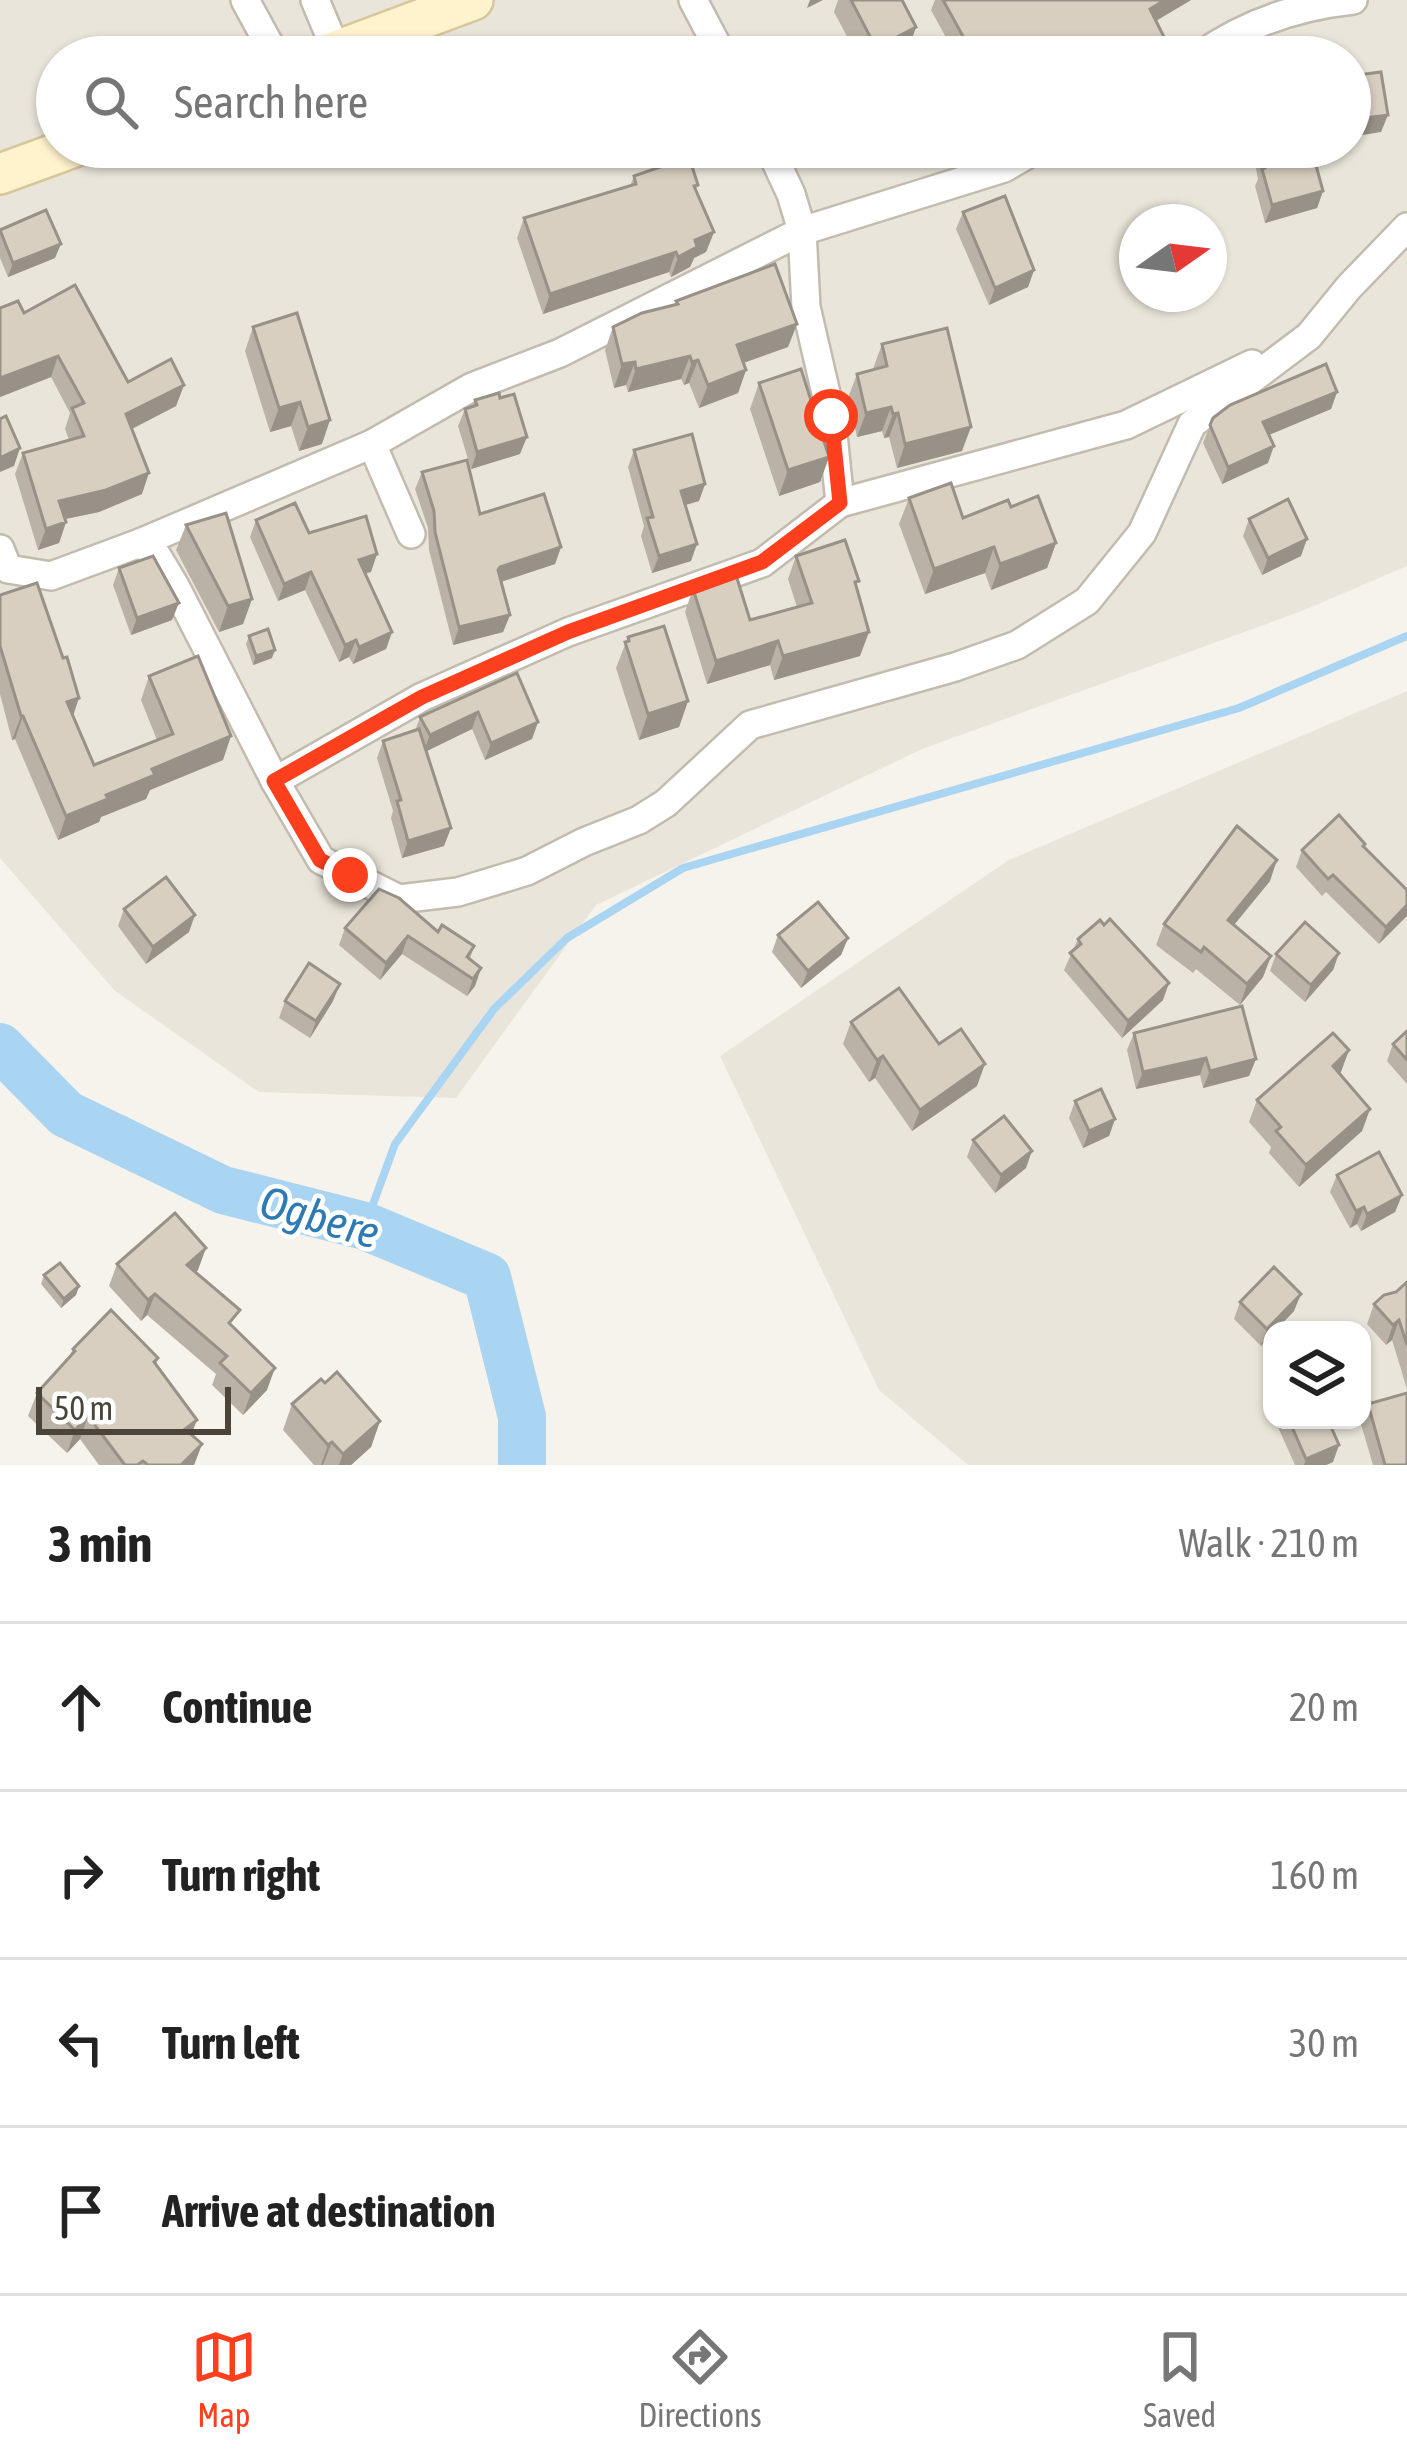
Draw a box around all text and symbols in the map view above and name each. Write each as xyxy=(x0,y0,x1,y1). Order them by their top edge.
search box xyxy=(36,36,1371,168)
icon: search xyxy=(78,69,144,135)
text: Search here xyxy=(174,76,368,128)
north arrow xyxy=(1119,204,1227,312)
route start xyxy=(804,389,858,443)
route end xyxy=(323,848,377,902)
water label: Ogbere xyxy=(254,1175,386,1259)
map controls xyxy=(1263,1321,1371,1429)
button: layers xyxy=(1263,1321,1371,1429)
scale bar xyxy=(36,1381,231,1434)
text: 50 m xyxy=(54,1389,113,1427)
text: 3 min xyxy=(48,1514,152,1573)
text: Walk · 210 m xyxy=(1179,1521,1359,1565)
icon: ahead xyxy=(48,1674,114,1740)
text: Continue xyxy=(162,1681,313,1733)
text: 20 m xyxy=(1289,1685,1359,1729)
icon: right xyxy=(48,1842,114,1908)
text: Turn right xyxy=(162,1849,320,1901)
text: 160 m xyxy=(1271,1853,1359,1897)
icon: left xyxy=(48,2010,114,2076)
text: Turn left xyxy=(162,2017,300,2069)
text: 30 m xyxy=(1289,2021,1359,2065)
icon: arrive xyxy=(48,2178,114,2244)
text: Arrive at destination xyxy=(162,2185,496,2237)
tab: Map xyxy=(191,2324,257,2434)
tab: Directions xyxy=(638,2324,762,2434)
tab: Saved xyxy=(1143,2324,1216,2434)

